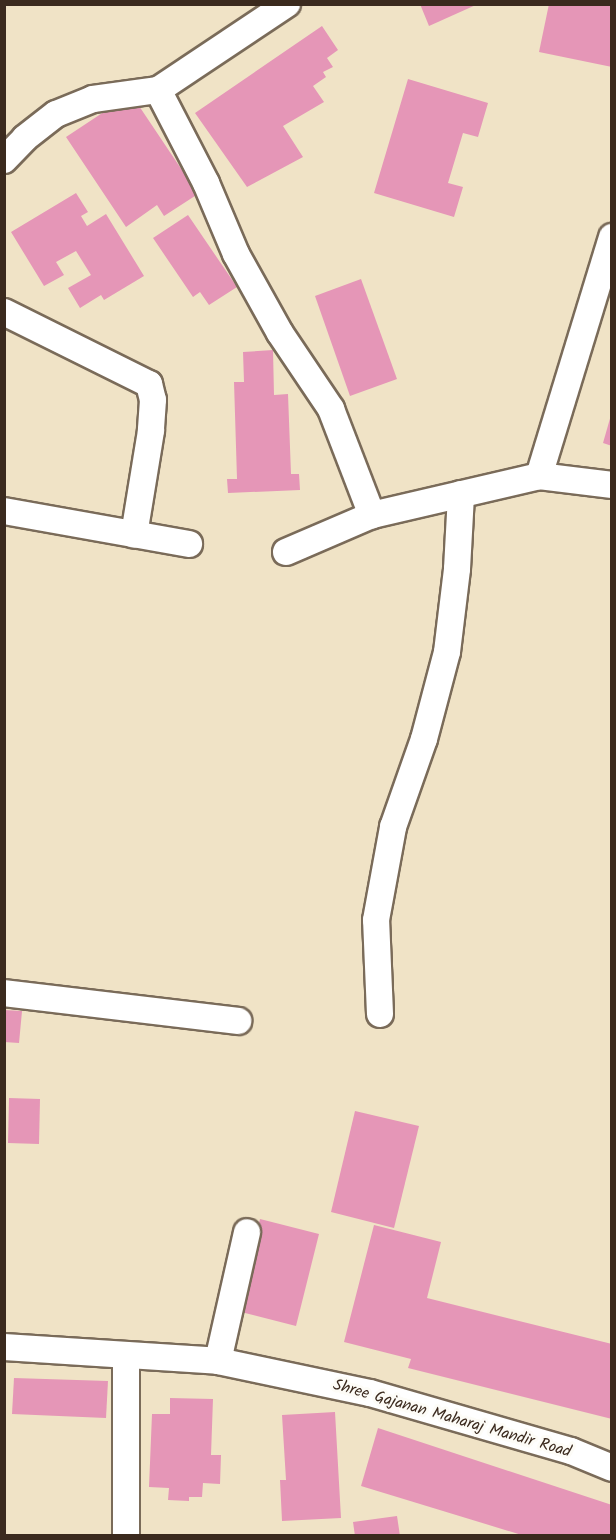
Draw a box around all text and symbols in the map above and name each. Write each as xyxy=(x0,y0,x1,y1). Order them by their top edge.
street label: Shree Gajanan Maharaj Mandir Road xyxy=(331,1376,573,1462)

